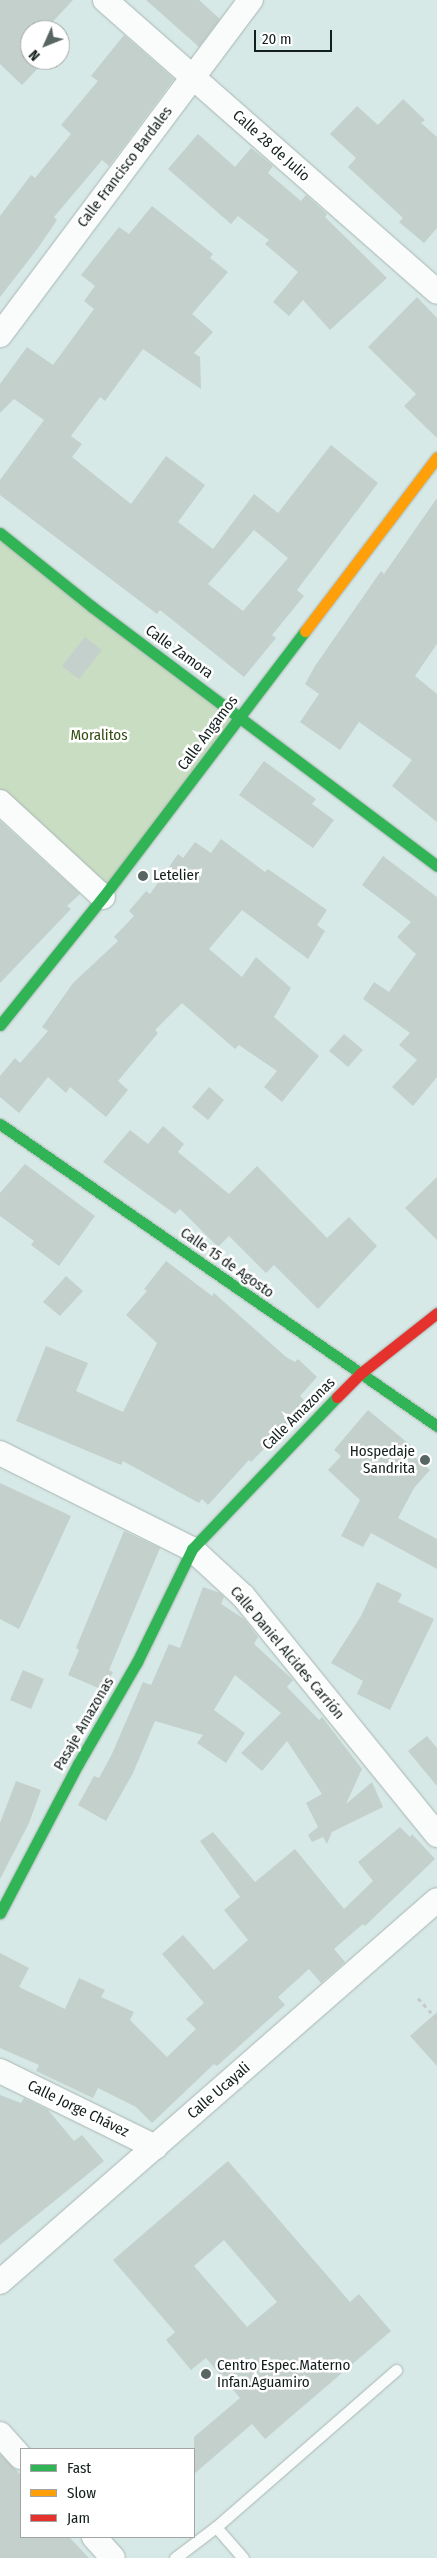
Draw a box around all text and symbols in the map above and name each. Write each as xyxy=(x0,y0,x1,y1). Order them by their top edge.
north arrow xyxy=(20,20,70,70)
scale bar xyxy=(257,20,334,52)
text: 20 m xyxy=(262,30,292,48)
text: N xyxy=(26,46,44,64)
street label: Calle Francisco Bardales xyxy=(74,103,176,231)
street label: Calle 28 de Julio xyxy=(229,107,313,185)
street label: Calle Zamora xyxy=(142,621,216,683)
street label: Calle Angamos xyxy=(174,692,242,774)
park label: Moralitos xyxy=(70,727,128,745)
place label: Letelier xyxy=(153,867,199,885)
marker: Letelier xyxy=(137,870,149,882)
street label: Calle 15 de Agosto xyxy=(177,1224,277,1302)
street label: Calle Amazonas xyxy=(259,1374,339,1454)
place label: Hospedaje Sandrita xyxy=(350,1442,415,1477)
marker: Hospedaje Sandrita xyxy=(419,1454,431,1466)
street label: Calle Daniel Alcides Carrión xyxy=(226,1583,348,1723)
street label: Pasaje Amazonas xyxy=(50,1674,118,1774)
street label: Calle Ucayali xyxy=(184,2059,254,2123)
street label: Calle Jorge Chávez xyxy=(24,2077,132,2141)
place label: Centro Espec.Materno Infan.Aguamiro xyxy=(217,2356,350,2391)
marker: Centro Espec.Materno Infan.Aguamiro xyxy=(199,2367,213,2381)
legend xyxy=(20,2448,195,2538)
text: Fast xyxy=(67,2459,91,2477)
text: Slow xyxy=(67,2484,96,2502)
text: Jam xyxy=(67,2509,90,2527)

